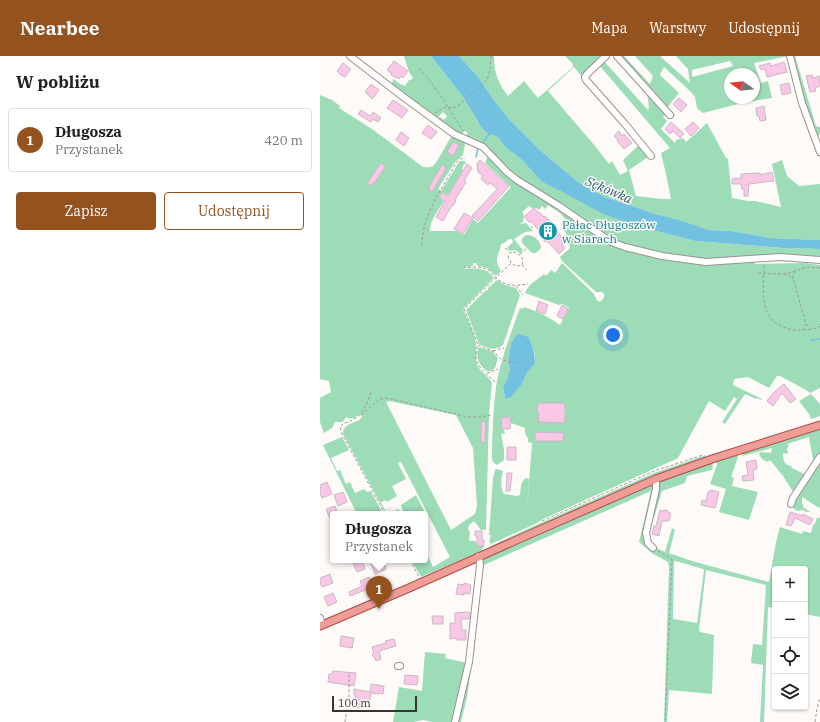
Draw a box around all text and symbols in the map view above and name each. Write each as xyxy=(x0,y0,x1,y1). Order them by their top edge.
text: Nearbee xyxy=(20,16,99,40)
text: Mapa xyxy=(591,19,627,37)
text: Warstwy xyxy=(649,19,706,37)
text: Udostępnij xyxy=(728,19,800,37)
north arrow xyxy=(724,68,760,104)
text: W pobliżu xyxy=(16,71,100,93)
text: Długosza xyxy=(55,122,122,141)
text: 1 xyxy=(26,132,34,149)
text: 420 m xyxy=(264,132,303,149)
text: Przystanek xyxy=(55,141,123,158)
water label: Sękówka xyxy=(582,172,635,207)
button: Zapisz xyxy=(16,192,156,230)
button: Udostępnij xyxy=(164,192,304,230)
place label: Pałac Długoszów w Siarach xyxy=(562,217,656,246)
building icon: Pałac Długoszów w Siarach xyxy=(537,220,559,242)
your location xyxy=(603,325,623,345)
popup xyxy=(330,511,428,563)
text: Długosza xyxy=(345,519,412,538)
text: Przystanek xyxy=(345,538,413,555)
map controls xyxy=(772,566,808,710)
button: + xyxy=(772,566,808,602)
pin: 1 xyxy=(366,576,392,609)
button: − xyxy=(772,602,808,638)
button: locate xyxy=(772,638,808,674)
button: layers xyxy=(772,674,808,710)
scale bar xyxy=(332,694,417,713)
text: 100 m xyxy=(338,696,371,710)

